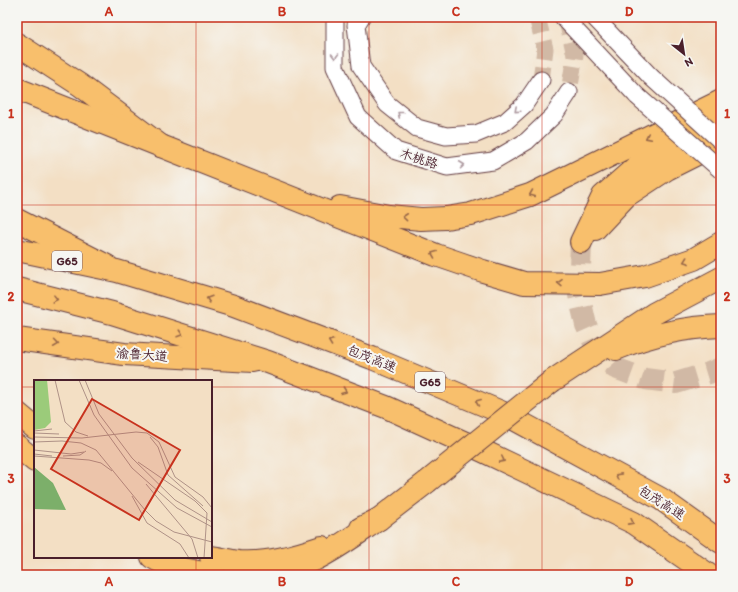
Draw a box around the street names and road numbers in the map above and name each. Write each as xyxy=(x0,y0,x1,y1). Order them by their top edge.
street label: 木桃路 xyxy=(398,145,440,172)
road number: G65 xyxy=(52,251,82,271)
street label: 包茂高速 xyxy=(345,342,399,375)
street label: 渝鲁大道 xyxy=(115,345,168,364)
road number: G65 xyxy=(415,372,445,392)
street label: 包茂高速 xyxy=(636,482,688,523)

